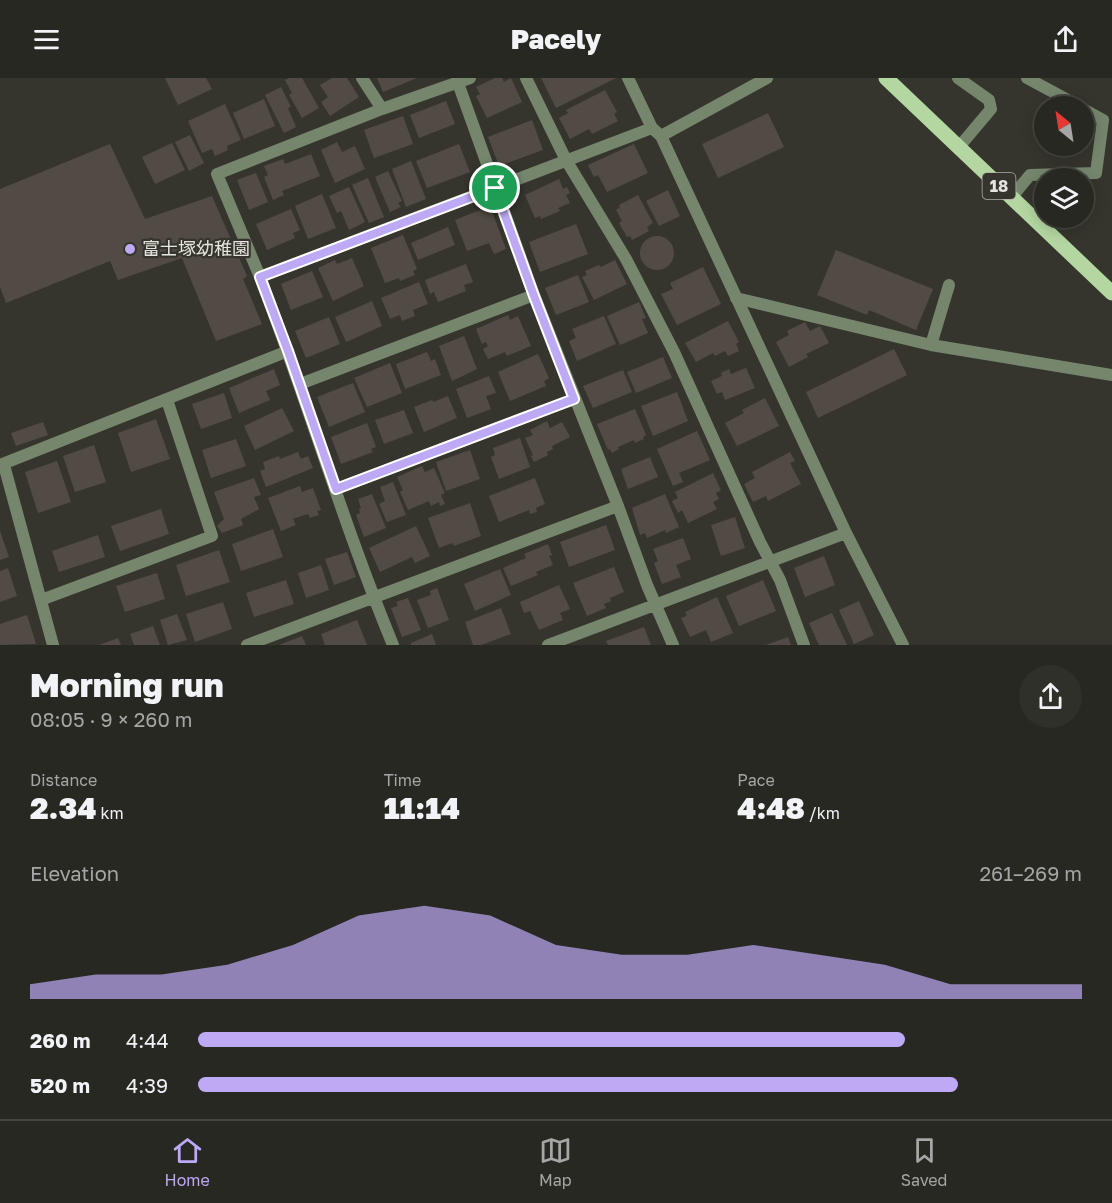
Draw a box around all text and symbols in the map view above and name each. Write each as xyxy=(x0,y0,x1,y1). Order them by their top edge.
icon: menu xyxy=(30,23,63,56)
text: Pacely xyxy=(511,23,601,55)
icon: share xyxy=(1049,23,1082,56)
north arrow xyxy=(1034,96,1094,156)
map controls xyxy=(1034,96,1094,228)
pin xyxy=(469,162,520,213)
button: layers xyxy=(1034,168,1094,228)
icon: arrive xyxy=(478,171,511,204)
road number: 18 xyxy=(982,173,1016,199)
place label: 富士塚幼稚園 xyxy=(142,237,250,259)
marker: 富士塚幼稚園 xyxy=(123,242,137,256)
text: Morning run xyxy=(30,665,224,704)
button: share xyxy=(1019,665,1082,728)
text: 08:05 · 9 × 260 m xyxy=(30,707,193,731)
text: Distance xyxy=(30,770,97,790)
text: Time xyxy=(384,770,421,790)
text: Pace xyxy=(737,770,775,790)
text: 2.34 xyxy=(30,790,96,826)
text: 11:14 xyxy=(384,790,460,826)
text: 4:48 xyxy=(737,790,805,826)
text: km xyxy=(96,803,124,823)
text: /km xyxy=(805,803,840,823)
text: Elevation xyxy=(30,861,119,885)
text: 261–269 m xyxy=(980,861,1082,885)
text: 260 m xyxy=(30,1028,90,1052)
text: 4:44 xyxy=(126,1028,169,1052)
text: 520 m xyxy=(30,1073,90,1097)
text: 4:39 xyxy=(126,1073,168,1097)
tab: Home xyxy=(165,1134,210,1190)
tab: Map xyxy=(539,1134,572,1190)
tab: Saved xyxy=(901,1134,947,1190)

